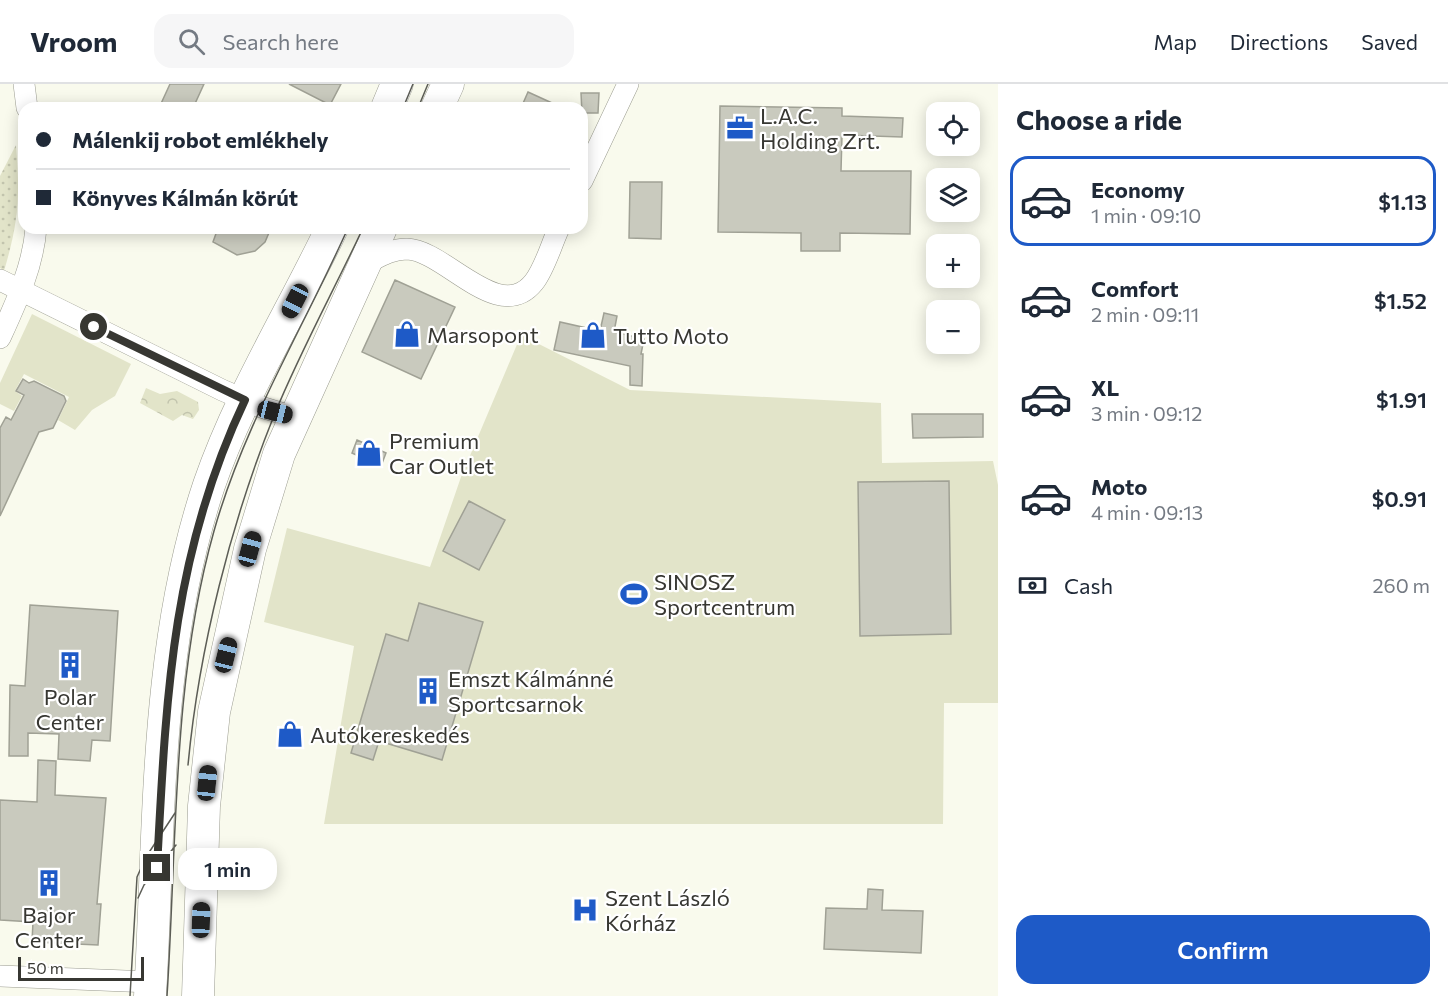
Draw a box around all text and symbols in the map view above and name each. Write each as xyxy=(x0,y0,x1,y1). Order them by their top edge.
search box xyxy=(154,14,574,68)
text: Vroom xyxy=(30,24,118,58)
icon: search xyxy=(175,25,208,58)
text: Search here xyxy=(223,28,339,55)
text: Map xyxy=(1154,29,1197,54)
text: Directions xyxy=(1230,29,1328,54)
text: Saved xyxy=(1361,29,1418,54)
place label: L.A.C. Holding Zrt. xyxy=(760,102,880,154)
map controls xyxy=(926,102,980,354)
button: locate xyxy=(926,102,980,156)
text: Choose a ride xyxy=(1016,103,1182,136)
office icon: L.A.C. Holding Zrt. xyxy=(725,113,755,143)
text: Málenkij robot emlékhely xyxy=(72,126,329,153)
button: layers xyxy=(926,168,980,222)
icon: car xyxy=(1019,174,1073,228)
text: Economy xyxy=(1091,176,1185,203)
text: Könyves Kálmán körút xyxy=(72,184,298,211)
text: $1.13 xyxy=(1378,188,1427,215)
text: 1 min · 09:10 xyxy=(1091,203,1201,227)
button: + xyxy=(926,234,980,288)
icon: car xyxy=(1019,273,1073,327)
text: Comfort xyxy=(1091,275,1179,302)
car xyxy=(279,281,311,321)
text: $1.52 xyxy=(1374,287,1427,314)
button: − xyxy=(926,300,980,354)
text: 2 min · 09:11 xyxy=(1091,302,1199,326)
route start xyxy=(80,313,107,340)
shop icon: Marsopont xyxy=(392,319,422,349)
shop icon: Tutto Moto xyxy=(578,320,608,350)
place label: Marsopont xyxy=(427,321,539,348)
place label: Tutto Moto xyxy=(613,322,729,349)
icon: car xyxy=(1019,372,1073,426)
text: XL xyxy=(1091,374,1119,401)
text: $1.91 xyxy=(1376,386,1427,413)
car xyxy=(255,399,295,425)
text: 3 min · 09:12 xyxy=(1091,401,1202,425)
place label: Premium Car Outlet xyxy=(389,427,494,479)
shop icon: Premium Car Outlet xyxy=(354,438,384,468)
icon: car xyxy=(1019,471,1073,525)
text: Moto xyxy=(1091,473,1147,500)
text: $0.91 xyxy=(1372,485,1427,512)
text: 4 min · 09:13 xyxy=(1091,500,1203,524)
car xyxy=(237,529,263,569)
place label: SINOSZ Sportcentrum xyxy=(654,568,795,620)
icon: cash xyxy=(1016,569,1049,602)
text: Cash xyxy=(1064,572,1113,599)
text: 260 m xyxy=(1372,573,1430,597)
sports icon: SINOSZ Sportcentrum xyxy=(619,579,649,609)
car xyxy=(213,635,239,675)
building icon: Polar Center xyxy=(55,650,85,680)
place label: Emszt Kálmánné Sportcsarnok xyxy=(448,665,614,717)
building icon: Emszt Kálmánné Sportcsarnok xyxy=(413,676,443,706)
place label: Polar Center xyxy=(36,683,104,735)
shop icon: Autókereskedés xyxy=(275,719,305,749)
place label: Autókereskedés xyxy=(310,721,470,748)
car xyxy=(196,764,218,802)
callout: 1 min xyxy=(178,847,277,889)
route end xyxy=(143,854,170,881)
text: 1 min xyxy=(204,857,251,881)
building icon: Bajor Center xyxy=(34,868,64,898)
place label: Szent László Kórház xyxy=(605,884,730,936)
hospital icon: Szent László Kórház xyxy=(570,895,600,925)
place label: Bajor Center xyxy=(15,901,83,953)
car xyxy=(191,902,211,938)
button: Confirm xyxy=(1016,915,1430,984)
scale bar xyxy=(18,954,144,982)
text: 50 m xyxy=(27,958,64,977)

